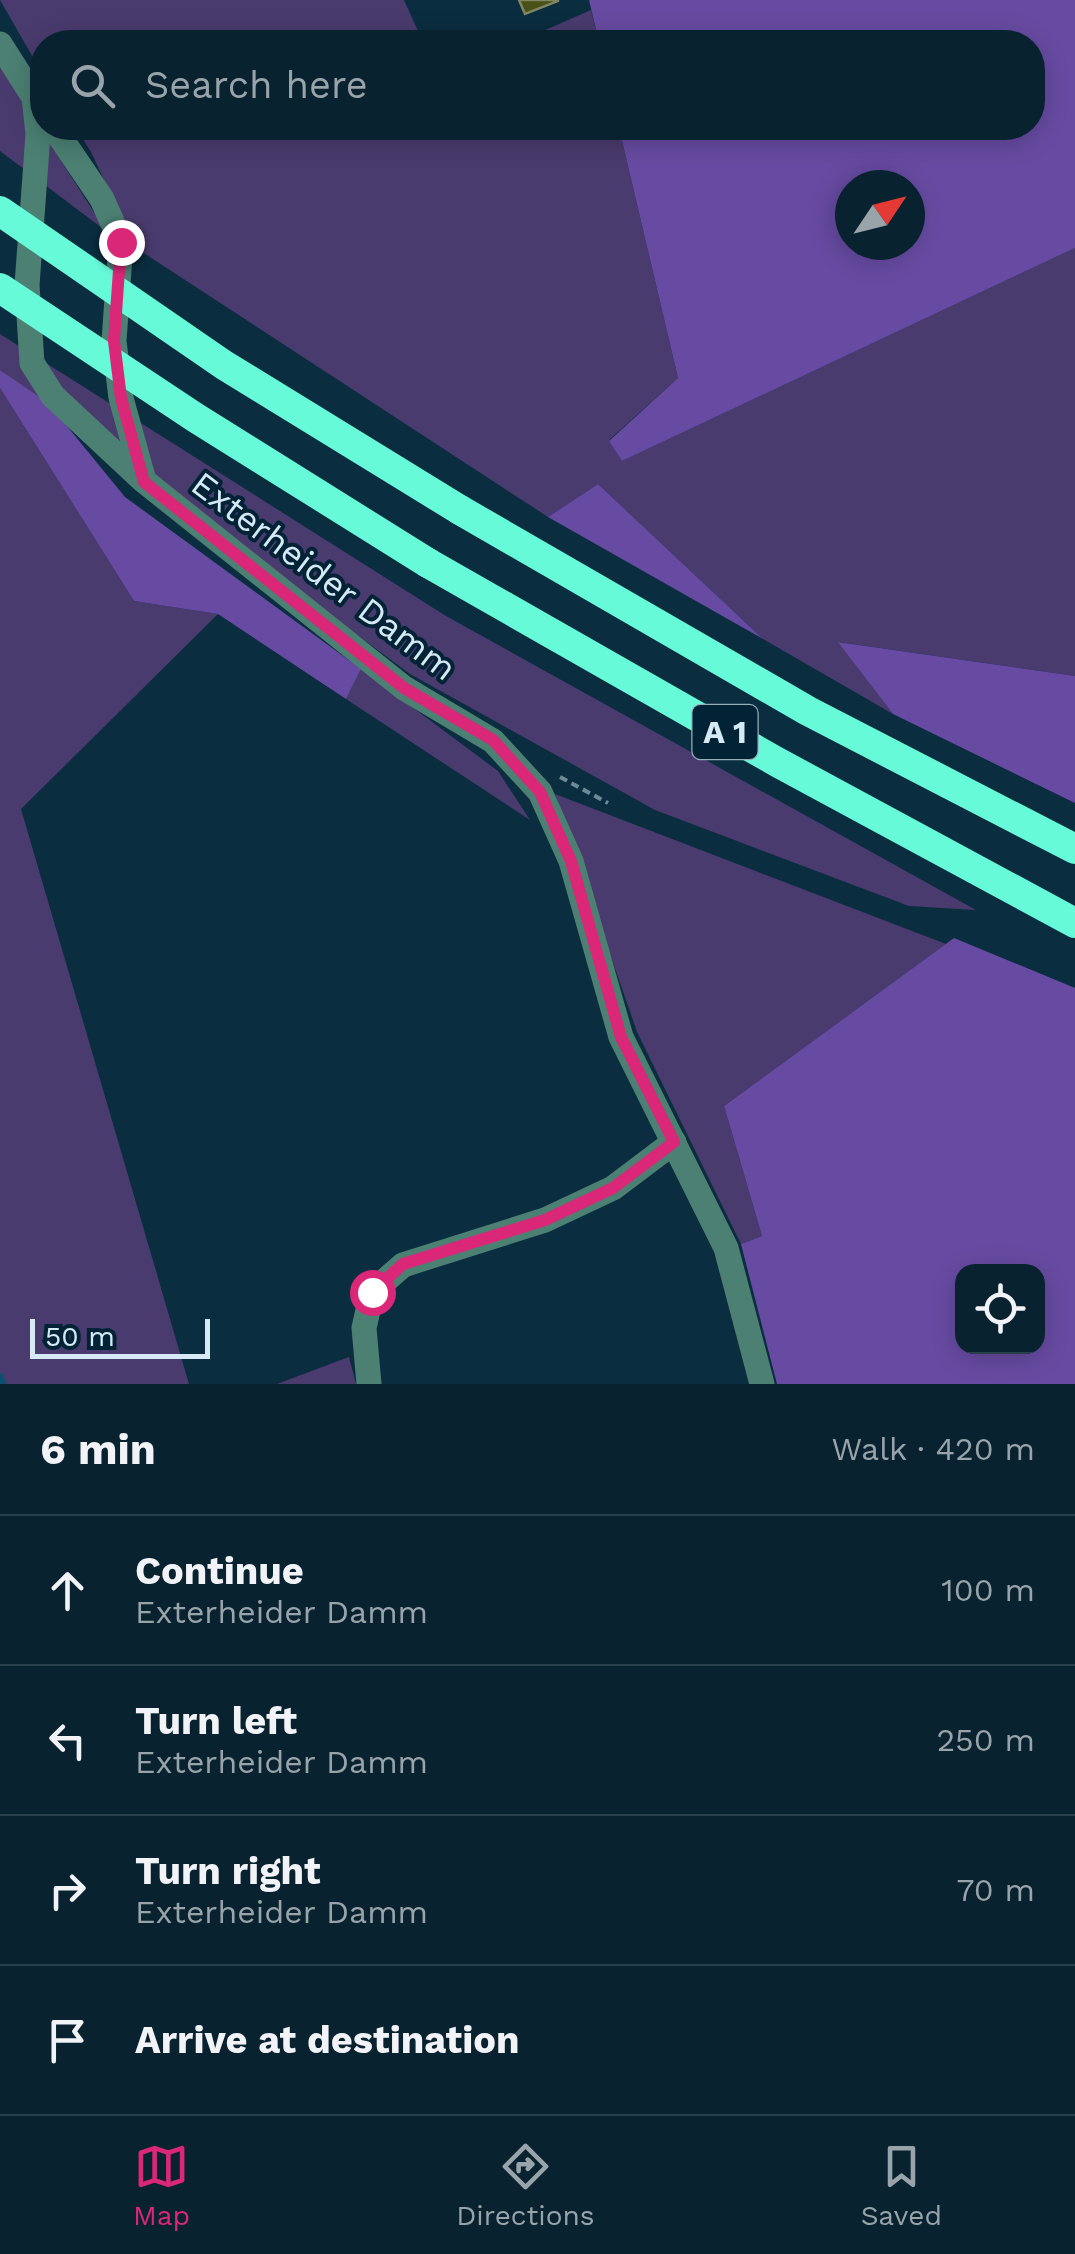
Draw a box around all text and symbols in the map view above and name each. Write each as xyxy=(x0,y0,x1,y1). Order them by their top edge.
search box xyxy=(30,30,1045,140)
icon: search xyxy=(65,58,120,113)
text: Search here xyxy=(145,63,368,107)
north arrow xyxy=(835,170,925,260)
route end xyxy=(99,220,145,266)
street label: Exterheider Damm xyxy=(183,463,465,689)
road number: A 1 xyxy=(692,705,758,759)
map controls xyxy=(955,1264,1045,1354)
button: locate xyxy=(955,1264,1045,1354)
route start xyxy=(350,1270,396,1316)
scale bar xyxy=(30,1314,210,1358)
text: 50 m xyxy=(45,1320,115,1353)
text: 6 min xyxy=(40,1425,156,1474)
text: Walk · 420 m xyxy=(832,1430,1035,1468)
text: Continue xyxy=(135,1549,304,1593)
icon: ahead xyxy=(40,1563,95,1618)
text: 100 m xyxy=(941,1571,1035,1609)
text: Exterheider Damm xyxy=(135,1593,428,1631)
text: Turn left xyxy=(135,1699,297,1743)
icon: left xyxy=(40,1713,95,1768)
text: 250 m xyxy=(936,1721,1035,1759)
text: Exterheider Damm xyxy=(135,1743,428,1781)
text: Turn right xyxy=(135,1849,321,1893)
icon: right xyxy=(40,1863,95,1918)
text: 70 m xyxy=(956,1871,1035,1909)
text: Exterheider Damm xyxy=(135,1893,428,1931)
icon: arrive xyxy=(40,2013,95,2068)
text: Arrive at destination xyxy=(135,2018,520,2062)
tab: Map xyxy=(133,2139,190,2232)
tab: Directions xyxy=(456,2139,595,2232)
tab: Saved xyxy=(861,2139,942,2232)

